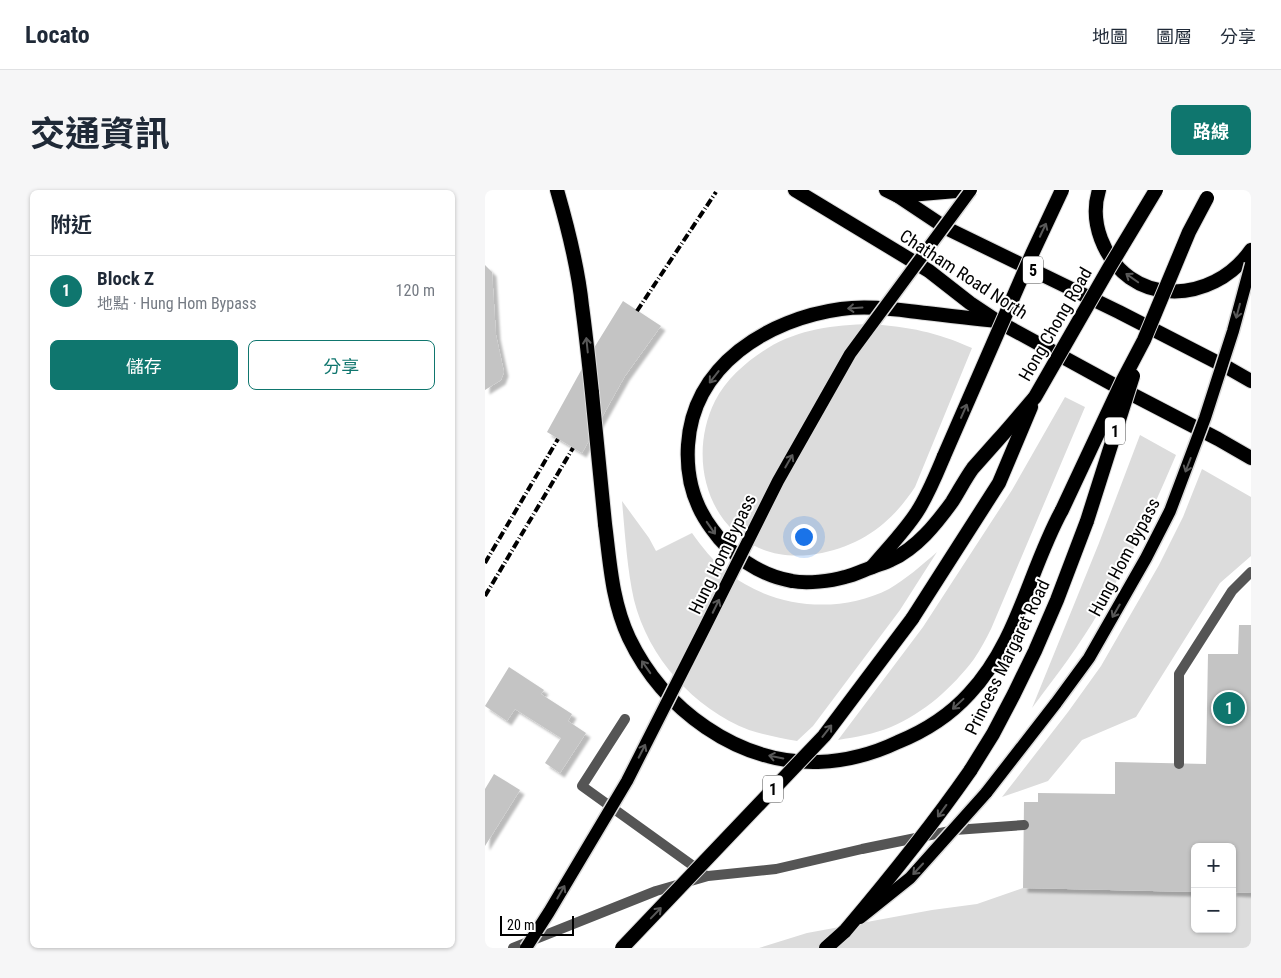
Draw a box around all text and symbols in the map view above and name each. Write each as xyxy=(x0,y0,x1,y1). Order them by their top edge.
text: Locato xyxy=(25,21,90,49)
text: 地圖 xyxy=(1092,26,1128,47)
text: 圖層 xyxy=(1156,26,1192,47)
text: 分享 xyxy=(1220,26,1256,47)
button: 路線 xyxy=(1171,105,1251,155)
text: 交通資訊 xyxy=(30,114,170,155)
text: 附近 xyxy=(50,213,92,237)
one-way arrow xyxy=(1039,223,1049,238)
street label: Chatham Road North xyxy=(896,225,1032,323)
road number: 5 xyxy=(1023,256,1043,284)
street label: Hong Chong Road xyxy=(1014,263,1096,385)
text: Block Z xyxy=(97,267,154,290)
one-way arrow xyxy=(1125,273,1139,283)
text: 1 xyxy=(62,281,70,300)
text: 120 m xyxy=(396,281,435,300)
text: 地點 · Hung Hom Bypass xyxy=(97,294,256,313)
one-way arrow xyxy=(1233,302,1242,318)
one-way arrow xyxy=(848,303,864,313)
one-way arrow xyxy=(582,337,591,353)
button: 儲存 xyxy=(50,340,238,390)
button: 分享 xyxy=(248,340,435,390)
one-way arrow xyxy=(708,370,719,383)
one-way arrow xyxy=(959,404,969,419)
road number: 1 xyxy=(1105,418,1125,445)
one-way arrow xyxy=(784,454,794,469)
one-way arrow xyxy=(1183,457,1192,472)
street label: Hung Hom Bypass xyxy=(684,491,760,617)
street label: Hung Hom Bypass xyxy=(1084,494,1164,620)
one-way arrow xyxy=(706,521,716,535)
your location xyxy=(791,524,817,550)
street label: Princess Margaret Road xyxy=(960,576,1054,738)
one-way arrow xyxy=(711,599,721,614)
one-way arrow xyxy=(1111,603,1121,618)
one-way arrow xyxy=(641,660,651,674)
pin: 1 xyxy=(1213,689,1245,727)
one-way arrow xyxy=(952,698,965,710)
one-way arrow xyxy=(822,725,833,738)
one-way arrow xyxy=(638,744,647,759)
one-way arrow xyxy=(768,752,784,762)
road number: 1 xyxy=(763,776,783,802)
one-way arrow xyxy=(937,804,947,818)
map controls xyxy=(1191,843,1236,933)
button: + xyxy=(1191,843,1236,888)
one-way arrow xyxy=(912,862,924,875)
one-way arrow xyxy=(557,885,567,900)
button: − xyxy=(1191,888,1236,933)
one-way arrow xyxy=(650,906,662,919)
scale bar xyxy=(500,913,574,936)
text: 20 m xyxy=(507,917,535,933)

